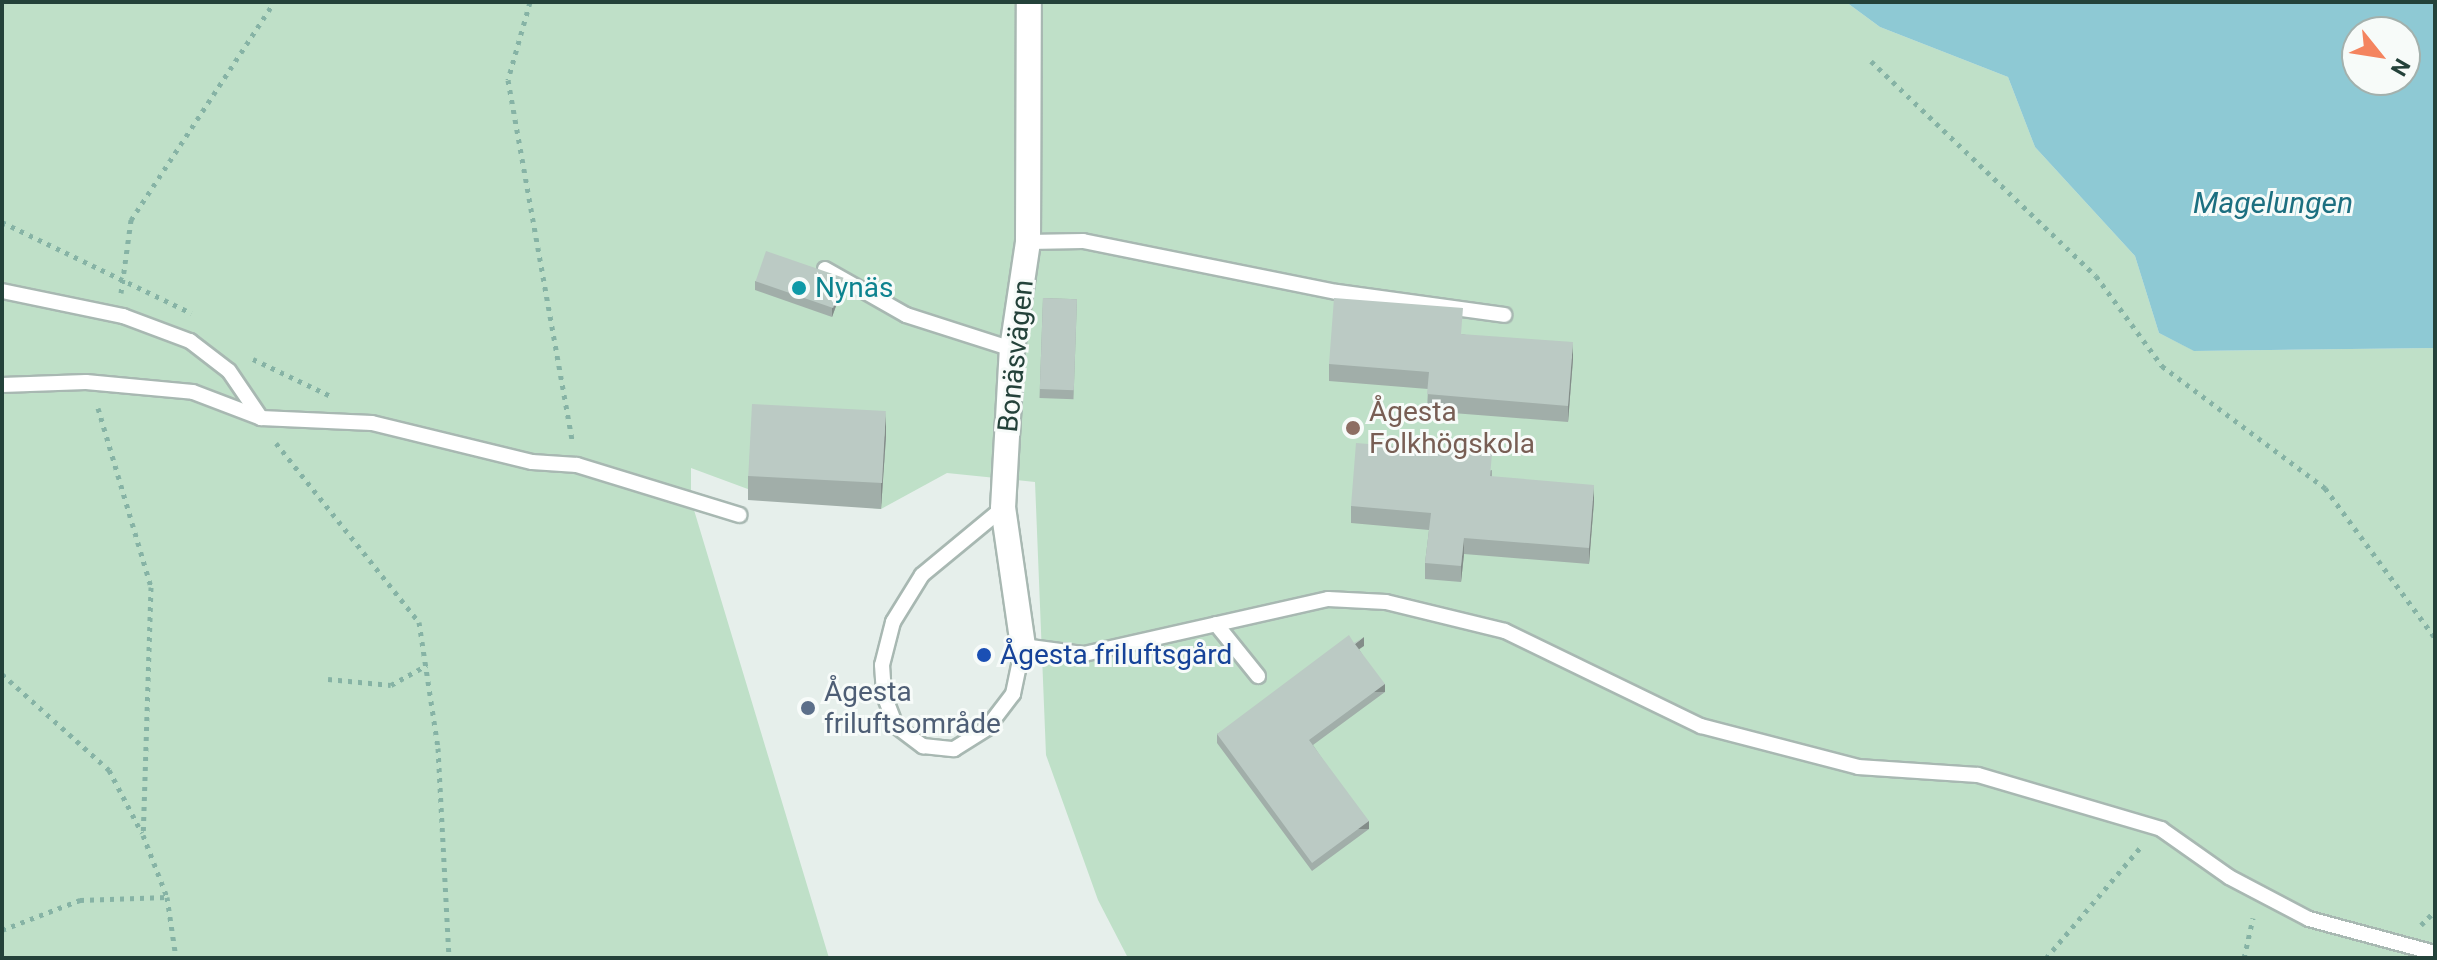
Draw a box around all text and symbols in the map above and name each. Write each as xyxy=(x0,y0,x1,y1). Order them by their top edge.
north arrow xyxy=(2341,16,2421,96)
text: N xyxy=(2386,54,2415,80)
water label: Magelungen xyxy=(2193,185,2353,221)
place label: Nynäs xyxy=(815,271,893,305)
street label: Bonäsvägen xyxy=(991,278,1041,434)
marker: Nynäs xyxy=(790,279,808,297)
place label: Ågesta Folkhögskola xyxy=(1369,395,1535,461)
marker: Ågesta Folkhögskola xyxy=(1344,419,1362,437)
place label: Ågesta friluftsgård xyxy=(1000,638,1232,672)
marker: Ågesta friluftsgård xyxy=(975,646,993,664)
place label: Ågesta friluftsområde xyxy=(824,675,1001,741)
marker: Ågesta friluftsområde xyxy=(799,699,817,717)

